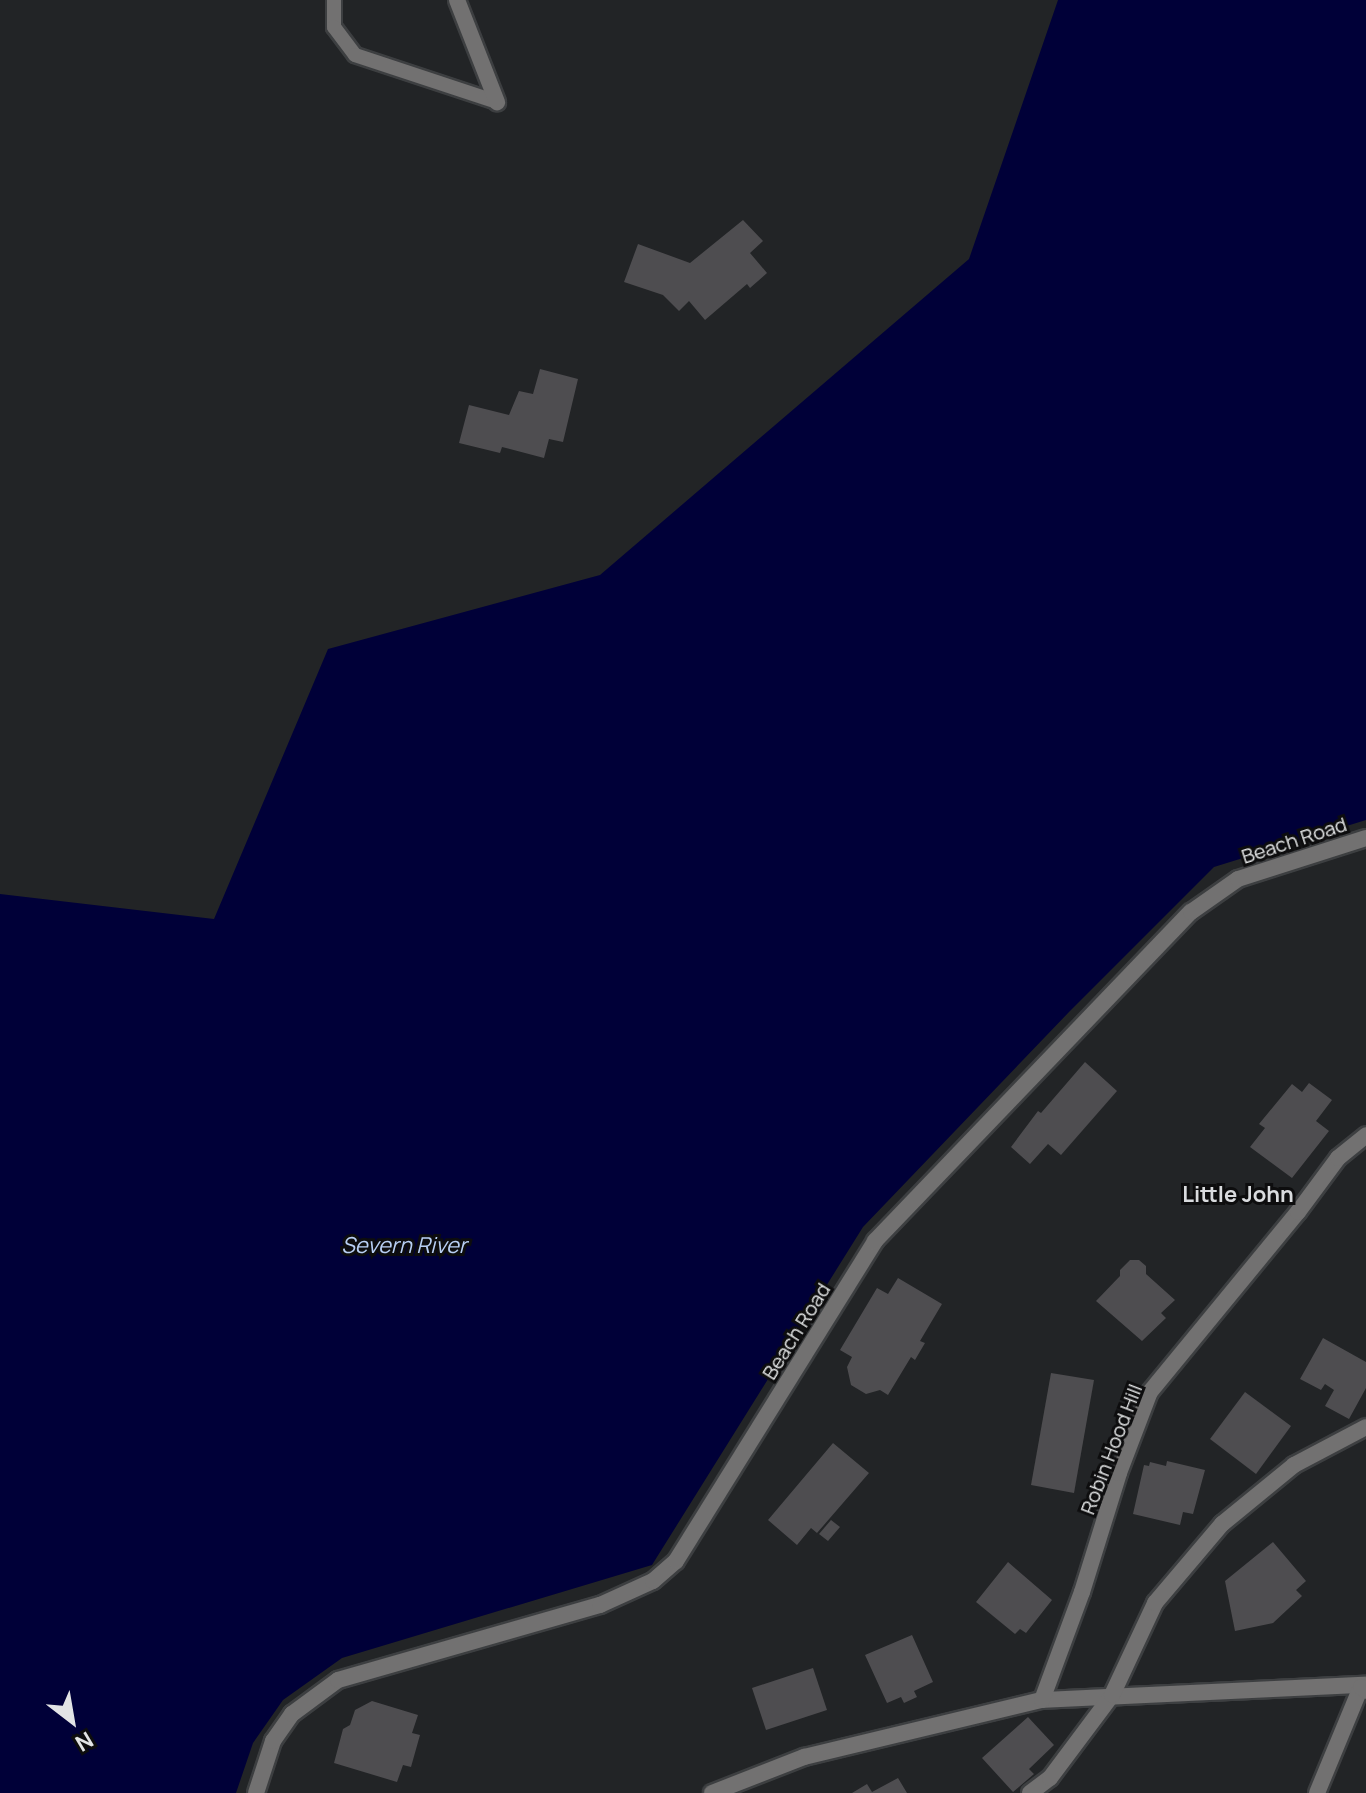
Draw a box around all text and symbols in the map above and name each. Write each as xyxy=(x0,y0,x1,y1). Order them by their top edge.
street label: Beach Road xyxy=(1238,812,1350,868)
district label: Little John xyxy=(1182,1182,1294,1208)
water label: Severn River xyxy=(341,1233,467,1259)
street label: Beach Road xyxy=(757,1278,835,1384)
street label: Robin Hood Hill xyxy=(1075,1380,1147,1518)
north arrow xyxy=(32,1681,112,1761)
text: N xyxy=(70,1725,99,1758)

